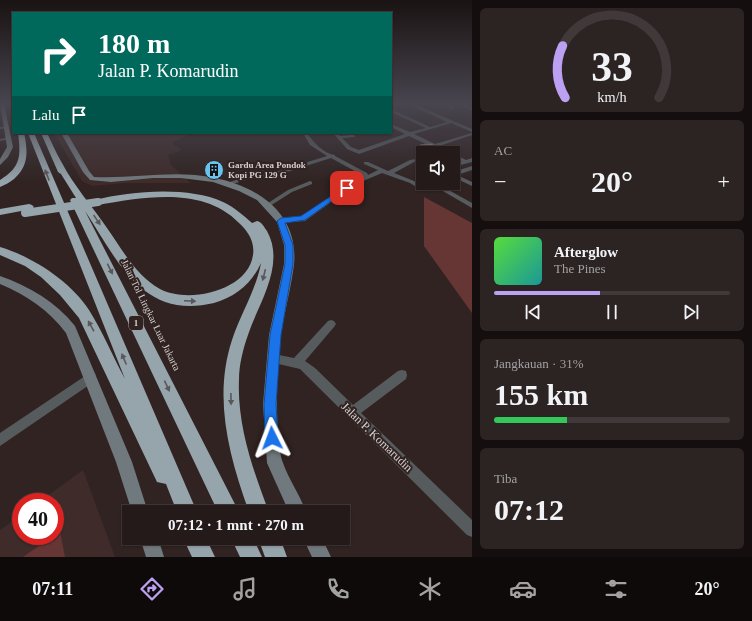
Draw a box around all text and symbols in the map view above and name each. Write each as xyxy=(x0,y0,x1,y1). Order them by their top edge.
icon: right xyxy=(32,28,84,80)
text: 180 m xyxy=(98,28,170,59)
text: 33 xyxy=(591,44,633,90)
text: Jalan P. Komarudin xyxy=(98,61,238,81)
text: km/h xyxy=(597,89,627,105)
icon: arrive xyxy=(68,104,90,126)
text: Lalu xyxy=(32,107,60,123)
text: AC xyxy=(494,143,512,158)
map controls xyxy=(416,146,460,190)
button: sound xyxy=(416,146,460,190)
building icon: Gardu Area Pondok Kopi PG 129 G xyxy=(203,159,225,181)
place label: Gardu Area Pondok Kopi PG 129 G xyxy=(228,160,306,180)
text: 20° xyxy=(591,165,633,198)
one-way arrow xyxy=(44,168,50,180)
text: − xyxy=(494,169,506,194)
text: + xyxy=(718,169,730,194)
pin xyxy=(330,171,364,205)
icon: arrive xyxy=(336,177,358,199)
one-way arrow xyxy=(93,215,101,226)
text: Afterglow xyxy=(554,244,618,260)
street label: Jalan Tol Lingkar Luar Jakarta xyxy=(119,258,183,373)
text: The Pines xyxy=(554,261,606,276)
one-way arrow xyxy=(106,263,113,275)
one-way arrow xyxy=(261,269,267,281)
one-way arrow xyxy=(184,297,196,304)
icon: previous xyxy=(522,301,544,323)
icon: pause xyxy=(601,301,623,323)
icon: next xyxy=(680,301,702,323)
road number: 1 xyxy=(129,316,143,330)
one-way arrow xyxy=(88,320,94,332)
one-way arrow xyxy=(121,353,127,365)
text: Jangkauan · 31% xyxy=(494,356,584,371)
text: 155 km xyxy=(494,378,588,411)
one-way arrow xyxy=(164,380,170,391)
one-way arrow xyxy=(228,393,234,406)
street label: Jalan P. Komarudin xyxy=(338,399,416,475)
position arrow xyxy=(251,417,293,459)
text: Tiba xyxy=(494,471,517,486)
speed limit sign: 40 xyxy=(12,493,64,545)
text: 07:12 xyxy=(494,493,564,526)
text: 07:12 · 1 mnt · 270 m xyxy=(168,517,304,533)
icon: directions xyxy=(138,575,166,603)
icon: music xyxy=(231,575,259,603)
icon: phone xyxy=(324,575,352,603)
icon: climate xyxy=(416,575,444,603)
icon: car xyxy=(509,575,537,603)
icon: filters xyxy=(602,575,630,603)
text: 07:11 xyxy=(32,579,73,599)
text: 20° xyxy=(694,579,720,599)

